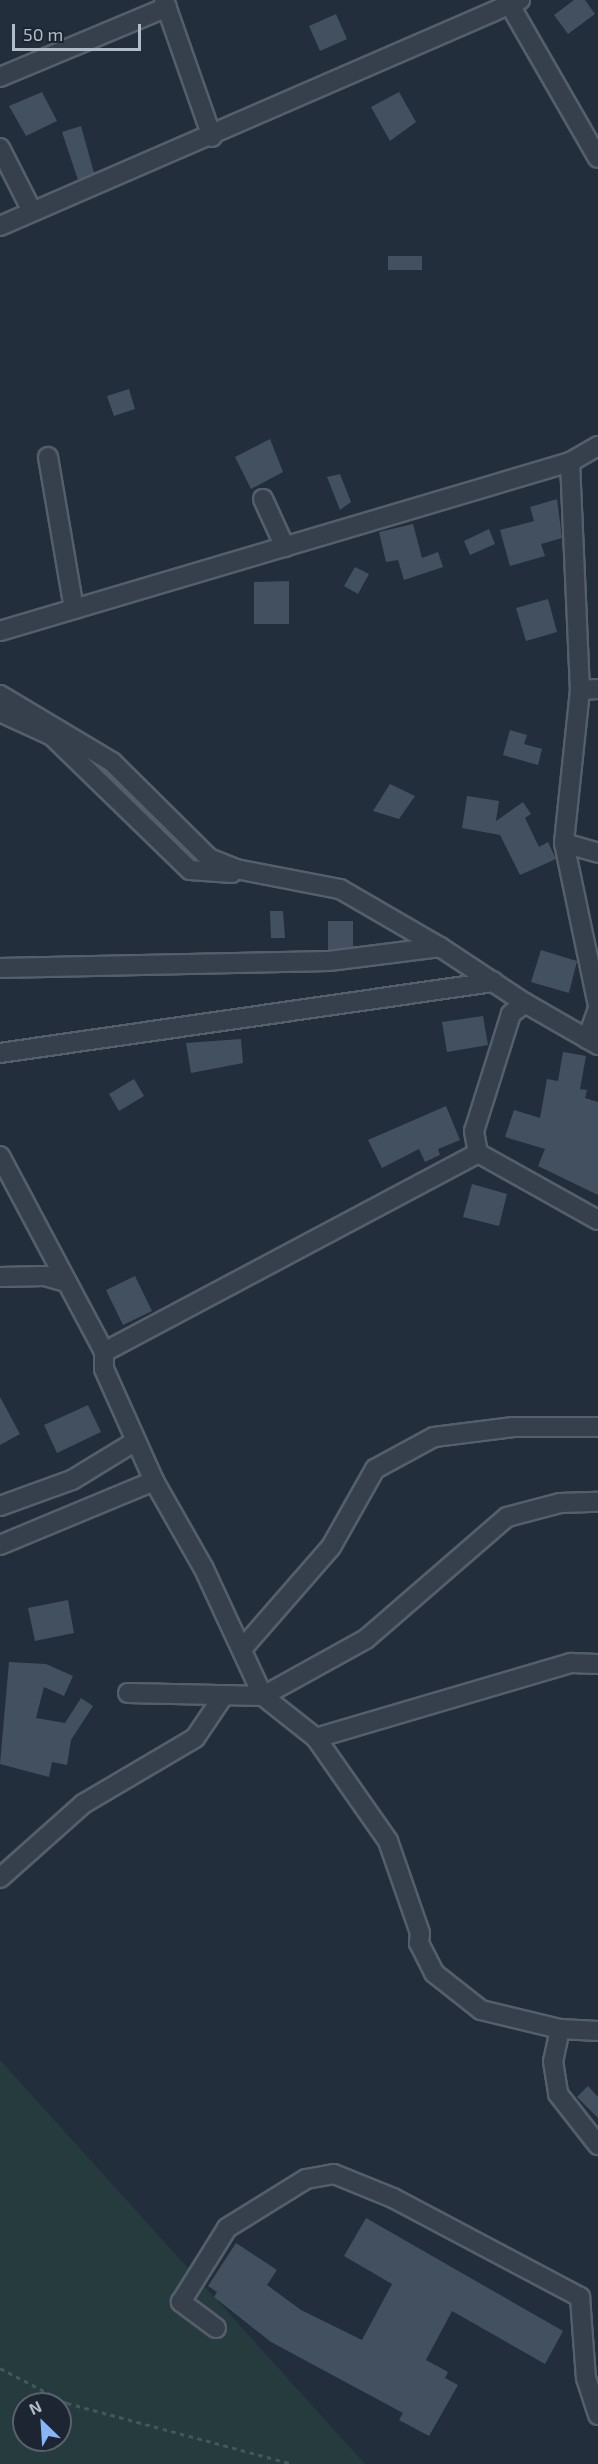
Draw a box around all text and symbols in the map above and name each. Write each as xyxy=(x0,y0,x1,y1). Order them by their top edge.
scale bar xyxy=(15,12,144,50)
text: 50 m xyxy=(23,23,63,45)
north arrow xyxy=(12,2392,72,2452)
text: N xyxy=(26,2396,44,2418)

